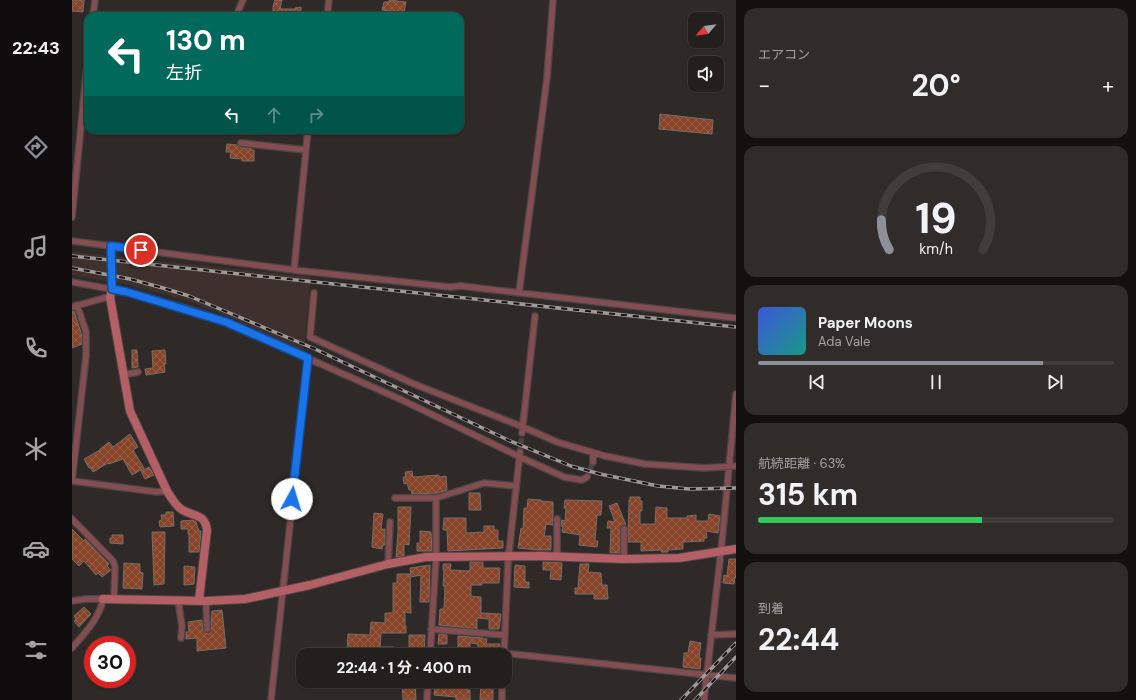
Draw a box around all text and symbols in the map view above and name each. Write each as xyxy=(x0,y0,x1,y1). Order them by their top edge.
north arrow xyxy=(688,12,724,48)
map controls xyxy=(688,12,724,92)
text: 130 m xyxy=(166,22,246,59)
icon: left xyxy=(100,28,152,80)
text: 22:43 xyxy=(12,36,60,60)
text: エアコン xyxy=(758,46,810,63)
button: sound xyxy=(688,56,724,92)
text: 左折 xyxy=(166,61,202,85)
text: 20° xyxy=(911,66,961,105)
text: − xyxy=(758,71,770,100)
text: + xyxy=(1102,71,1114,100)
icon: left xyxy=(221,104,243,126)
icon: ahead xyxy=(263,104,285,126)
icon: right xyxy=(305,104,327,126)
icon: directions xyxy=(22,133,50,161)
text: 19 xyxy=(915,191,957,245)
icon: music xyxy=(22,233,50,261)
pin xyxy=(124,233,158,267)
icon: arrive xyxy=(130,239,152,261)
text: km/h xyxy=(919,239,953,257)
text: Paper Moons xyxy=(818,313,913,333)
text: Ada Vale xyxy=(818,333,870,350)
icon: phone xyxy=(22,334,50,362)
icon: previous xyxy=(806,371,828,393)
icon: pause xyxy=(925,371,947,393)
icon: next xyxy=(1044,371,1066,393)
icon: climate xyxy=(22,435,50,463)
text: 航続距離 · 63% xyxy=(758,455,845,472)
text: 315 km xyxy=(758,475,858,514)
position arrow xyxy=(271,478,313,520)
icon: car xyxy=(22,535,50,563)
text: 到着 xyxy=(758,600,784,617)
text: 22:44 xyxy=(758,620,839,659)
icon: filters xyxy=(22,636,50,664)
speed limit sign: 30 xyxy=(84,636,136,688)
text: 22:44 · 1 分 · 400 m xyxy=(337,658,471,678)

